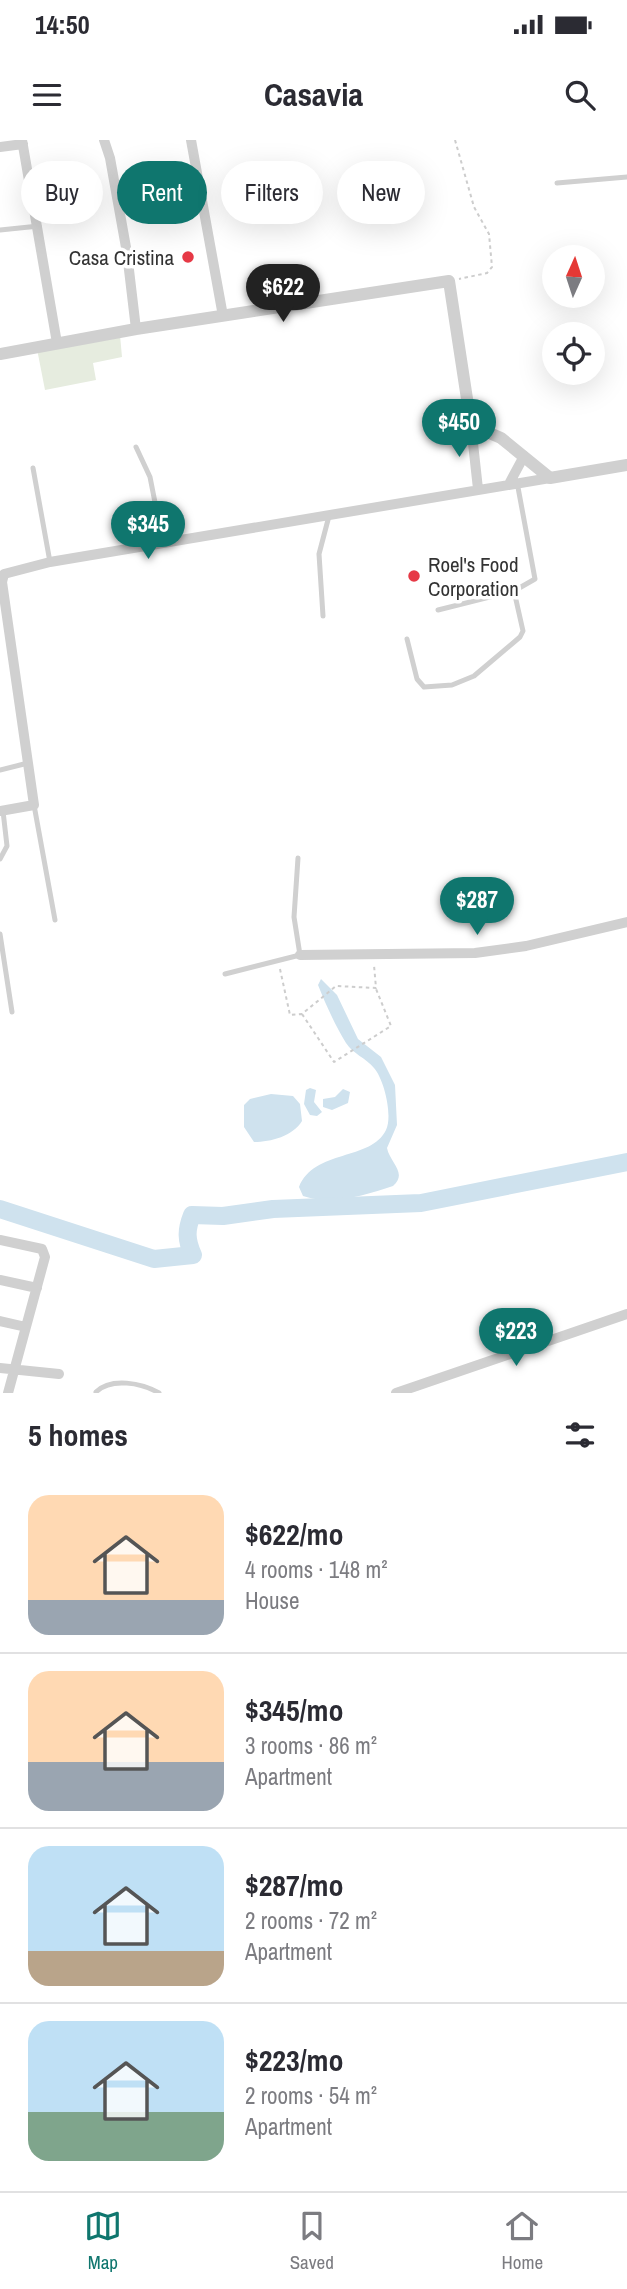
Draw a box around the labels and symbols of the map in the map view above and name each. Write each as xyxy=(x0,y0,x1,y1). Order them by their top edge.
place label: Casa Cristina xyxy=(69,243,174,272)
north arrow xyxy=(542,245,606,308)
marker: Casa Cristina xyxy=(180,249,196,265)
pin: $622 xyxy=(242,264,324,324)
pin: $450 xyxy=(418,400,500,459)
pin: $345 xyxy=(107,502,189,561)
place label: Roel's Food Corporation xyxy=(428,550,519,603)
marker: Roel's Food Corporation xyxy=(406,568,422,584)
pin: $287 xyxy=(436,878,518,937)
pin: $223 xyxy=(475,1308,557,1368)

